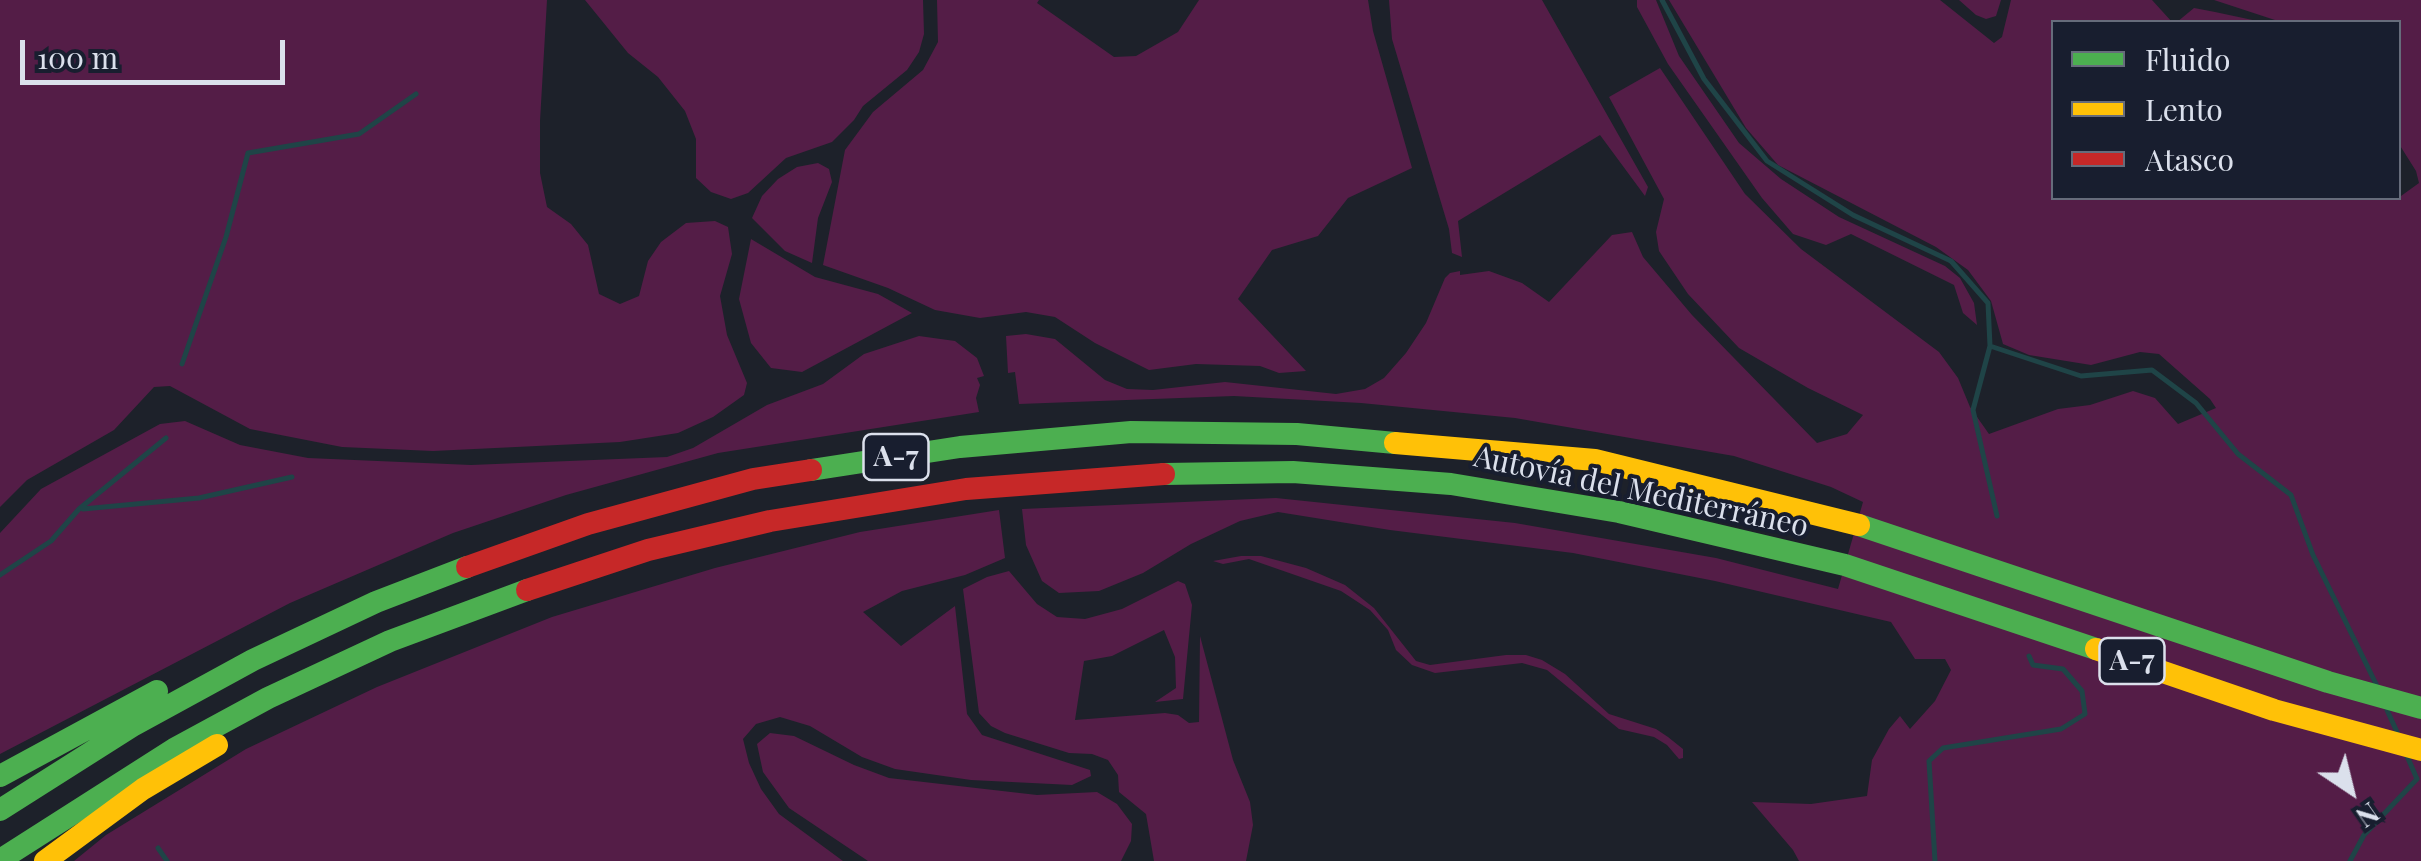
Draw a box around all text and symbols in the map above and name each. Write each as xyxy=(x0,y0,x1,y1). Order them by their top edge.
scale bar xyxy=(25,20,290,82)
legend xyxy=(2051,20,2401,200)
text: 100 m xyxy=(37,37,118,77)
text: Fluido xyxy=(2145,39,2231,79)
text: Lento xyxy=(2145,89,2223,129)
text: Atasco xyxy=(2145,139,2234,179)
road number: A-7 xyxy=(864,434,928,480)
street label: Autovía del Mediterráneo xyxy=(1471,439,1811,545)
road number: A-7 xyxy=(2100,638,2164,684)
north arrow xyxy=(2301,741,2401,841)
text: N xyxy=(2350,795,2387,837)

